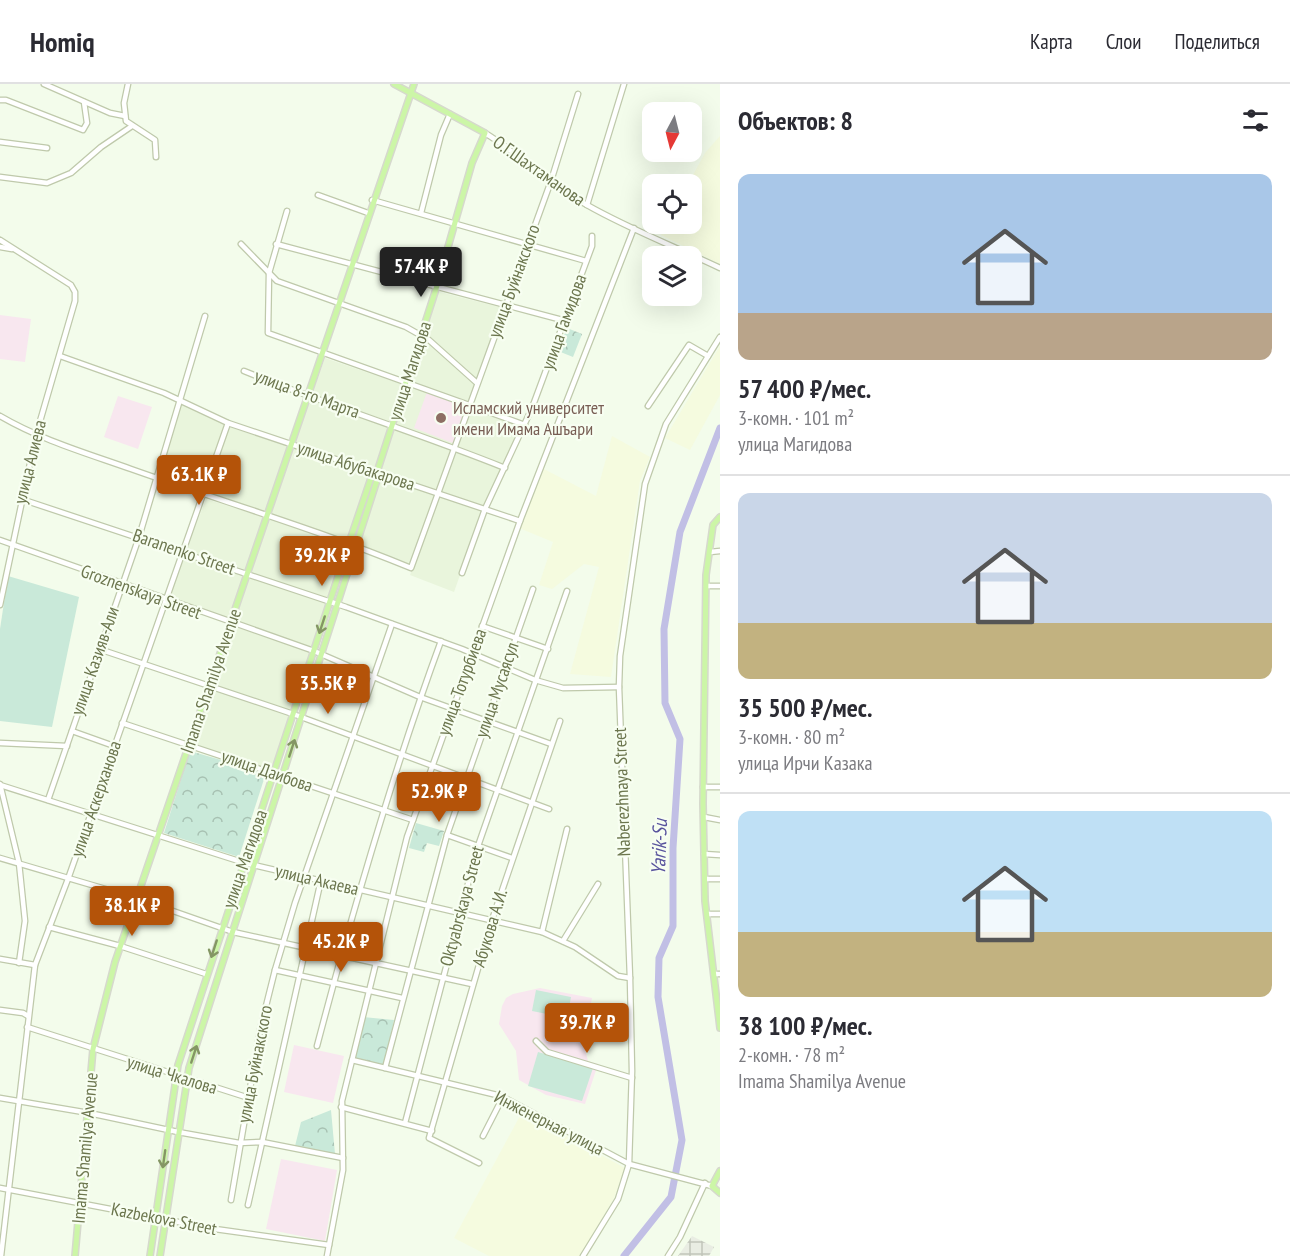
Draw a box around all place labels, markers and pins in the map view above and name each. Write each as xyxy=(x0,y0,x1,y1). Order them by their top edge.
pin: 57.4K ₽ xyxy=(366,247,476,298)
place label: Исламский университет имени Имама Ашъари xyxy=(453,396,604,440)
marker: Исламский университет имени Имама Ашъари xyxy=(434,411,448,425)
pin: 63.1K ₽ xyxy=(144,455,254,506)
pin: 39.2K ₽ xyxy=(267,536,377,587)
pin: 35.5K ₽ xyxy=(273,664,383,715)
pin: 52.9K ₽ xyxy=(384,772,494,823)
pin: 38.1K ₽ xyxy=(77,886,187,937)
pin: 45.2K ₽ xyxy=(286,922,396,973)
pin: 39.7K ₽ xyxy=(532,1003,642,1054)

